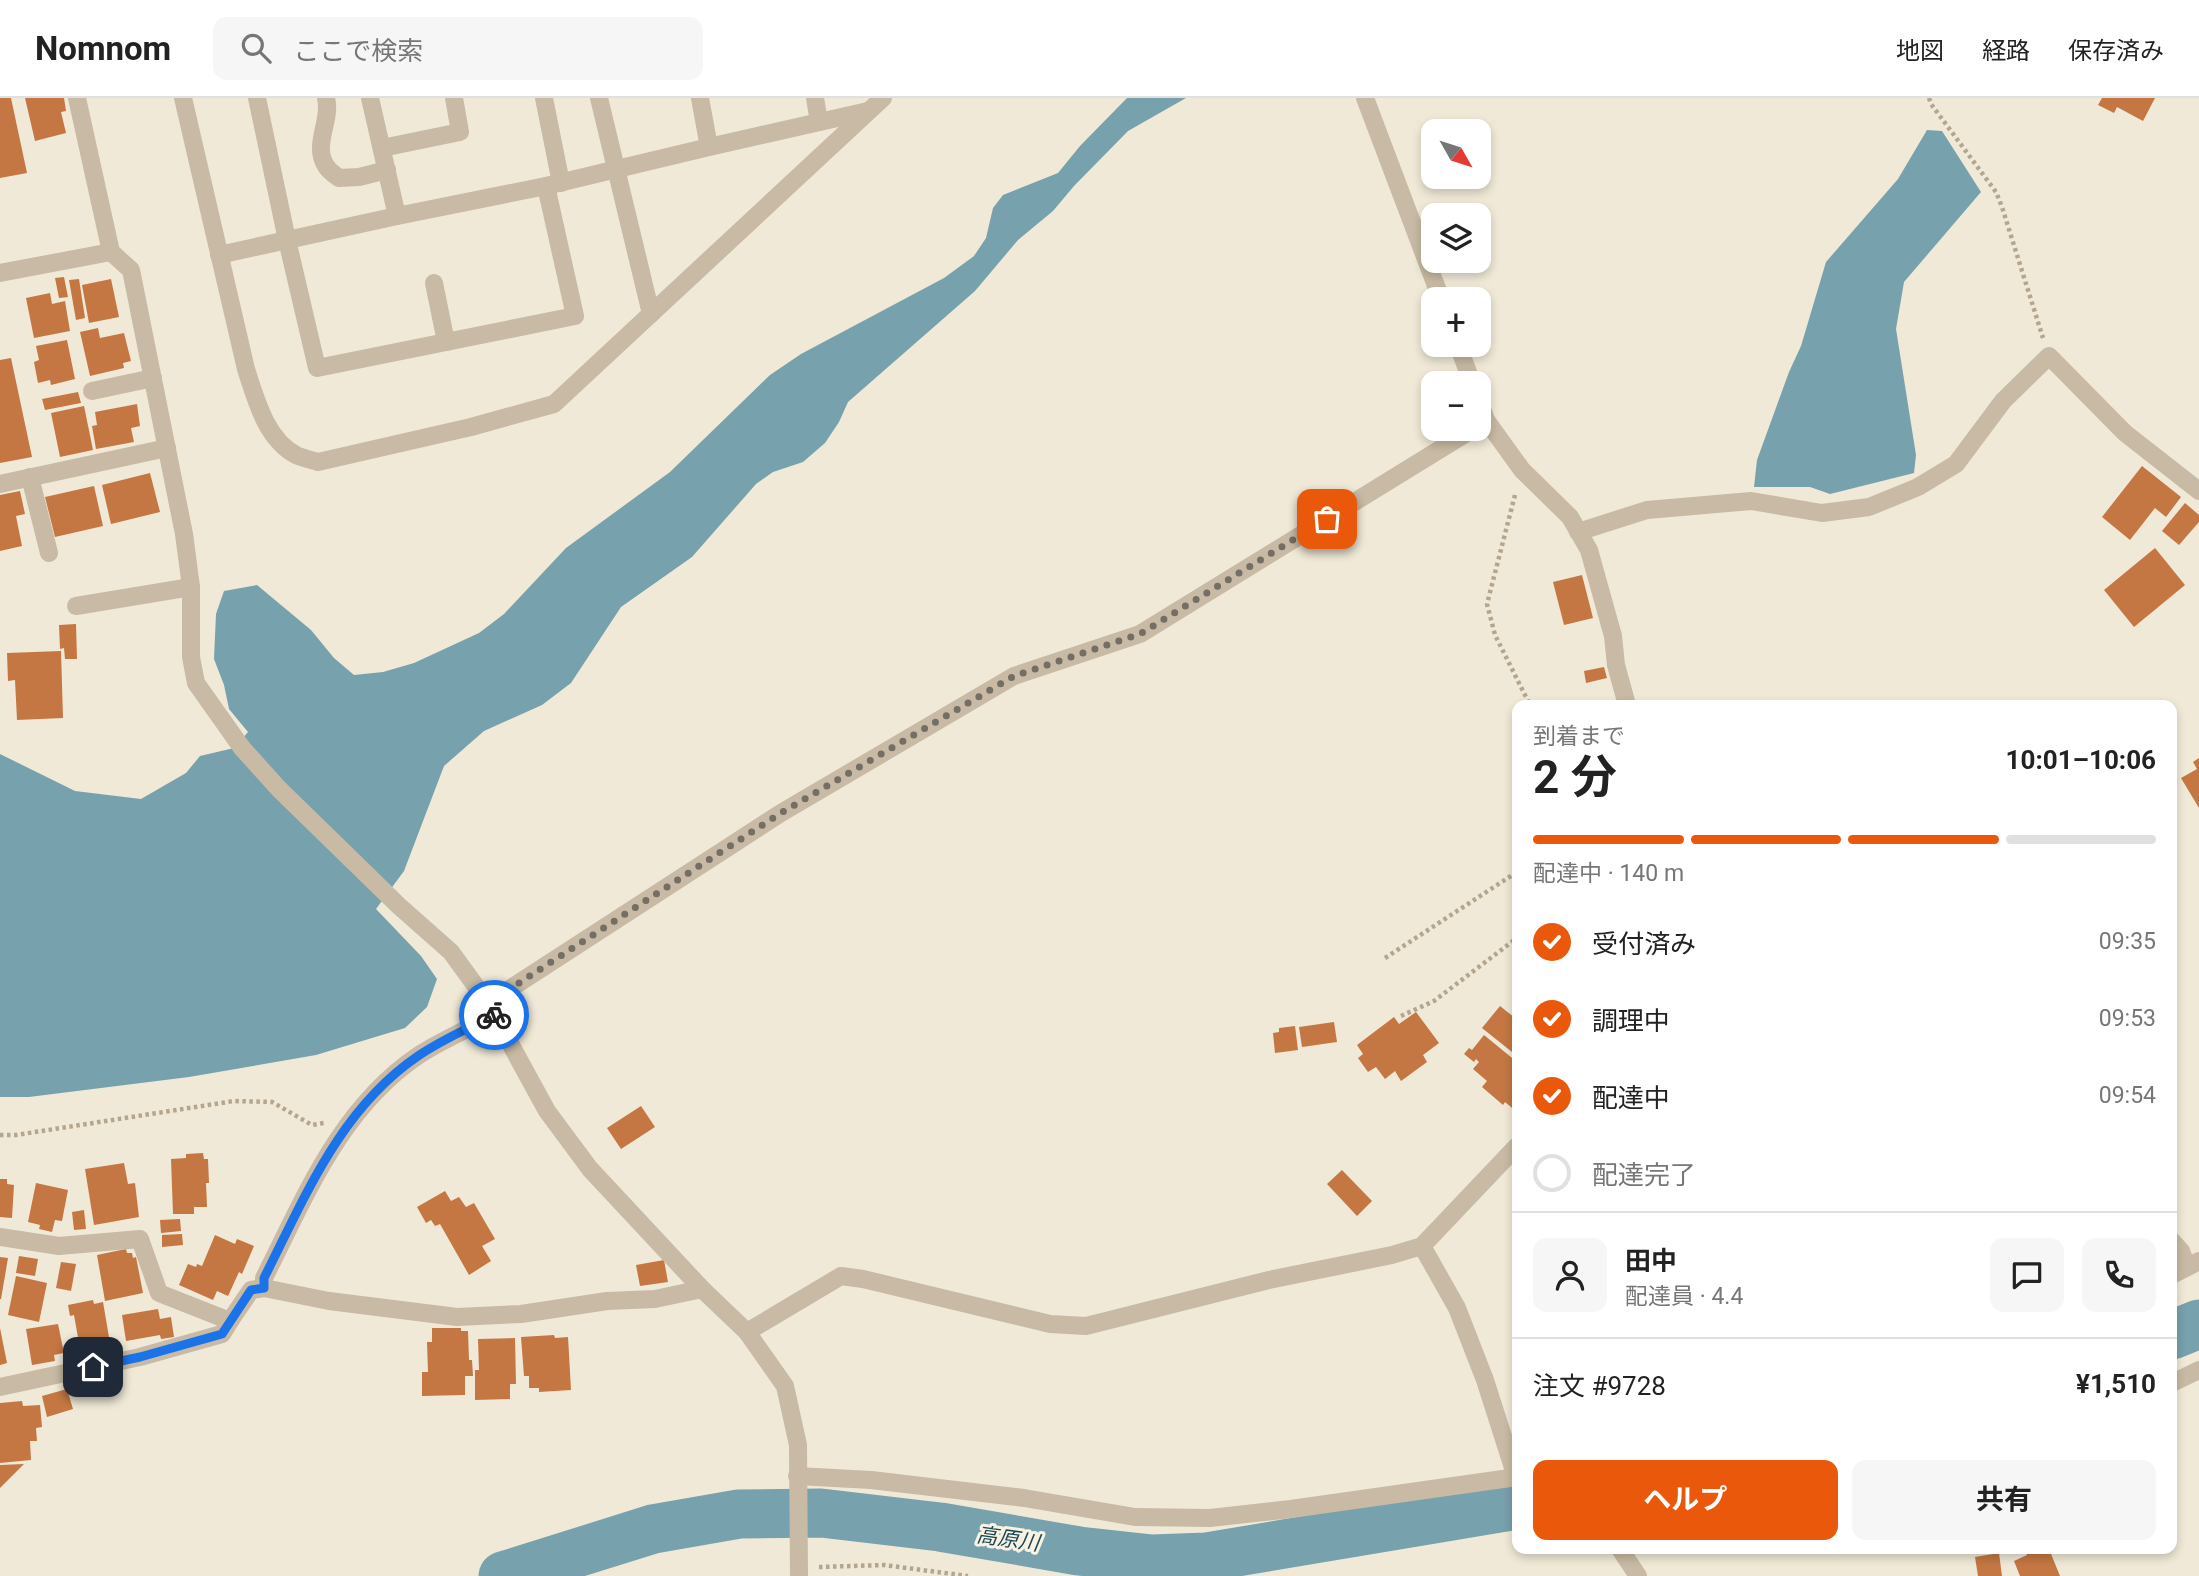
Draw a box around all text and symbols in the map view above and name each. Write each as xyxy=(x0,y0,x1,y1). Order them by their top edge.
search box xyxy=(213,17,703,80)
text: Nomnom xyxy=(35,29,171,68)
icon: search xyxy=(237,29,275,67)
text: ここで検索 xyxy=(293,36,423,66)
text: 地図 xyxy=(1896,37,1944,65)
text: 経路 xyxy=(1982,37,2030,65)
text: 保存済み xyxy=(2068,37,2164,65)
north arrow xyxy=(1421,119,1491,189)
map controls xyxy=(1421,119,1491,441)
button: layers xyxy=(1421,203,1491,273)
button: + xyxy=(1421,287,1491,357)
button: − xyxy=(1421,371,1491,441)
pin xyxy=(1297,489,1357,549)
icon: bag xyxy=(1308,500,1346,538)
text: 到着まで xyxy=(1533,723,1625,750)
text: 10:01–10:06 xyxy=(2006,745,2156,775)
text: 2 分 xyxy=(1533,750,1617,804)
text: 配達中 · 140 m xyxy=(1533,860,1684,887)
icon: check xyxy=(1533,923,1571,961)
text: 09:35 xyxy=(2099,928,2156,955)
text: 受付済み xyxy=(1592,929,1696,959)
courier xyxy=(459,980,529,1050)
icon: bike xyxy=(475,996,513,1034)
icon: check xyxy=(1533,1000,1571,1038)
text: 09:53 xyxy=(2099,1005,2156,1032)
text: 調理中 xyxy=(1592,1006,1670,1036)
icon: check xyxy=(1533,1077,1571,1115)
text: 09:54 xyxy=(2099,1082,2156,1109)
text: 配達中 xyxy=(1592,1083,1670,1113)
text: 配達完了 xyxy=(1592,1160,1696,1190)
button: person xyxy=(1533,1238,1607,1312)
button: chat xyxy=(1990,1238,2064,1312)
button: phone xyxy=(2082,1238,2156,1312)
text: 田中 xyxy=(1625,1246,1677,1276)
text: 配達員 · 4.4 xyxy=(1625,1283,1743,1310)
pin xyxy=(63,1337,123,1397)
icon: home xyxy=(74,1348,112,1386)
text: ¥1,510 xyxy=(2076,1369,2156,1399)
text: 注文 #9728 xyxy=(1533,1371,1666,1401)
button: ヘルプ xyxy=(1533,1460,1838,1540)
button: 共有 xyxy=(1852,1460,2156,1540)
water label: 高原川 xyxy=(975,1523,1043,1556)

